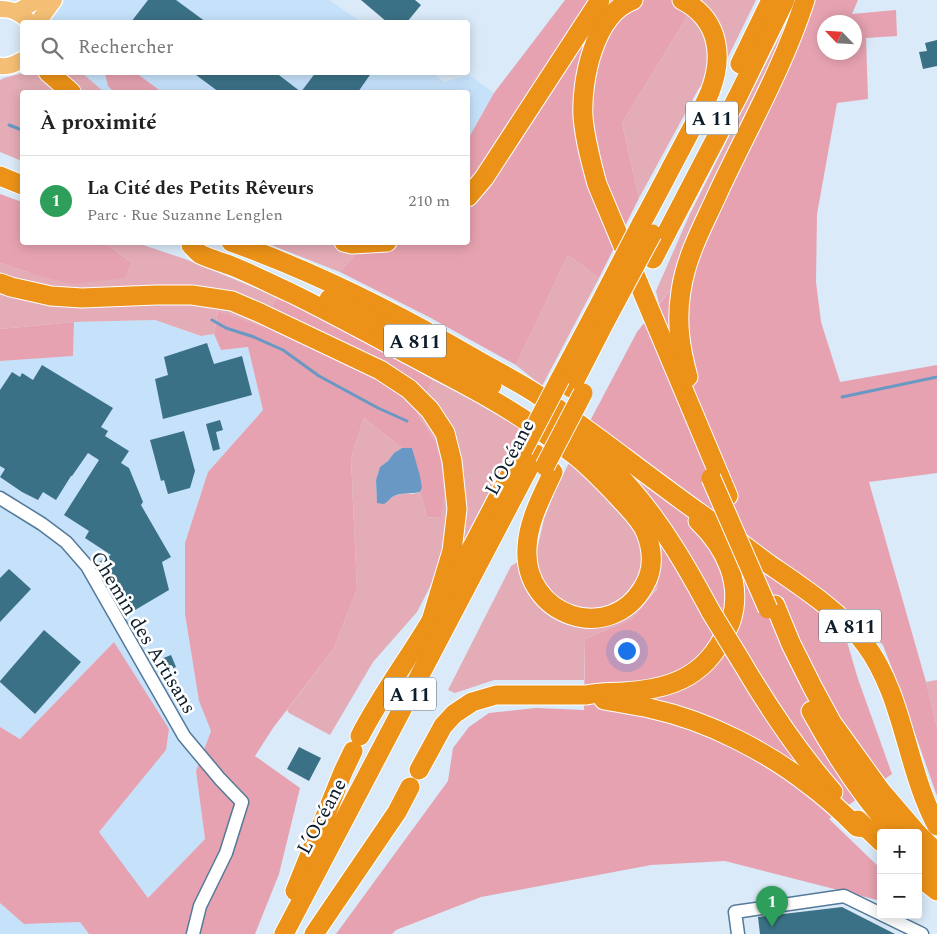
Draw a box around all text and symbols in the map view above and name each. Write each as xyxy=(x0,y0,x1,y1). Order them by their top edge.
north arrow xyxy=(817,15,862,60)
search box xyxy=(20,20,470,75)
text: Rechercher xyxy=(78,33,174,62)
icon: search xyxy=(38,34,66,62)
road number: A 11 xyxy=(686,102,738,134)
text: À proximité xyxy=(40,107,157,139)
text: La Cité des Petits Rêveurs xyxy=(87,174,314,203)
text: 1 xyxy=(52,189,60,213)
text: 210 m xyxy=(408,189,450,213)
text: Parc · Rue Suzanne Lenglen xyxy=(87,203,283,227)
road number: A 811 xyxy=(384,324,446,358)
street label: L’Océane xyxy=(477,414,542,501)
street label: Chemin des Artisans xyxy=(83,545,204,720)
road number: A 811 xyxy=(819,610,881,642)
your location xyxy=(614,638,640,664)
road number: A 11 xyxy=(384,678,436,711)
street label: L’Océane xyxy=(289,773,354,860)
map controls xyxy=(877,829,922,919)
button: + xyxy=(877,829,922,874)
button: − xyxy=(877,874,922,919)
pin: 1 xyxy=(756,886,788,927)

